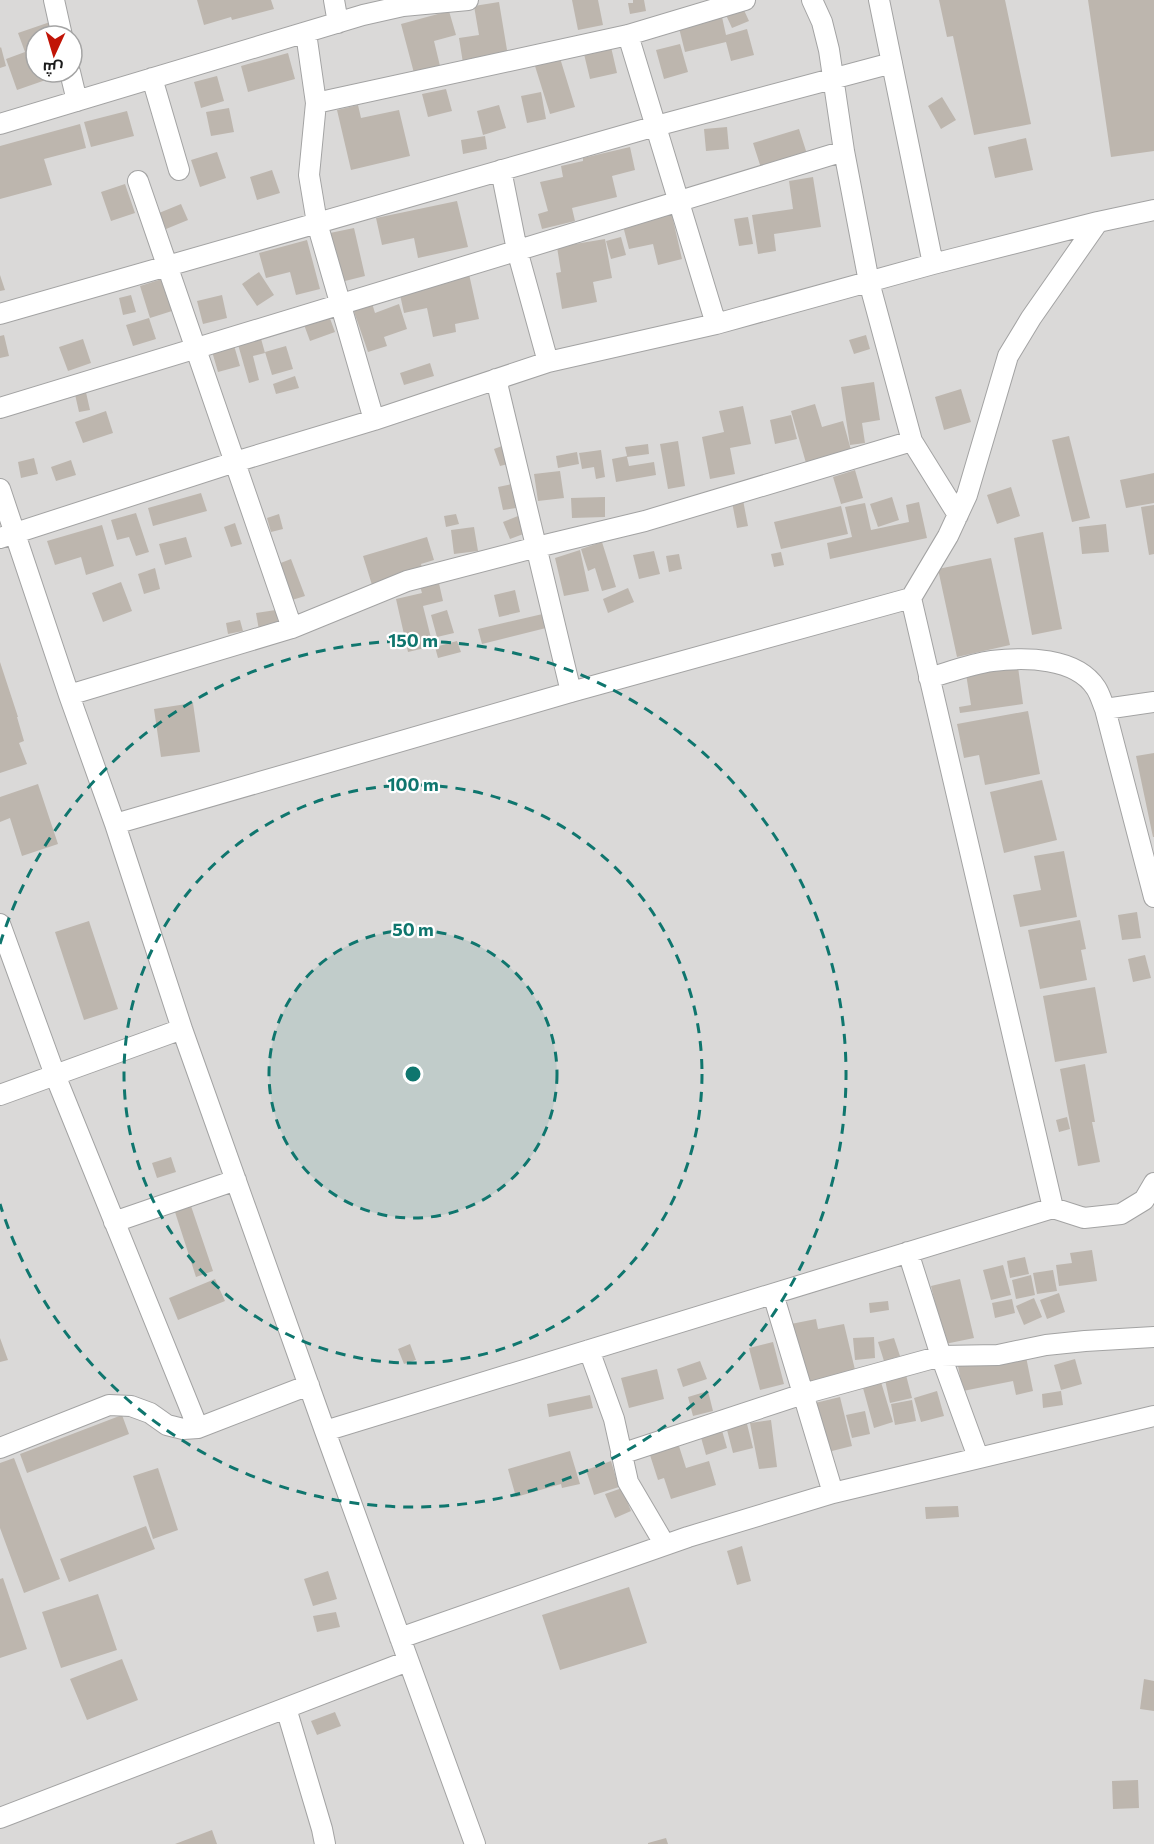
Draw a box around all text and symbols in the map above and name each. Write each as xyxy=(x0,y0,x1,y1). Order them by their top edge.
north arrow xyxy=(24,24,84,84)
text: ش xyxy=(42,58,64,80)
text: 150 m xyxy=(388,629,438,651)
text: 100 m xyxy=(387,773,439,795)
text: 50 m xyxy=(392,918,434,940)
centre of rings xyxy=(403,1064,423,1084)

